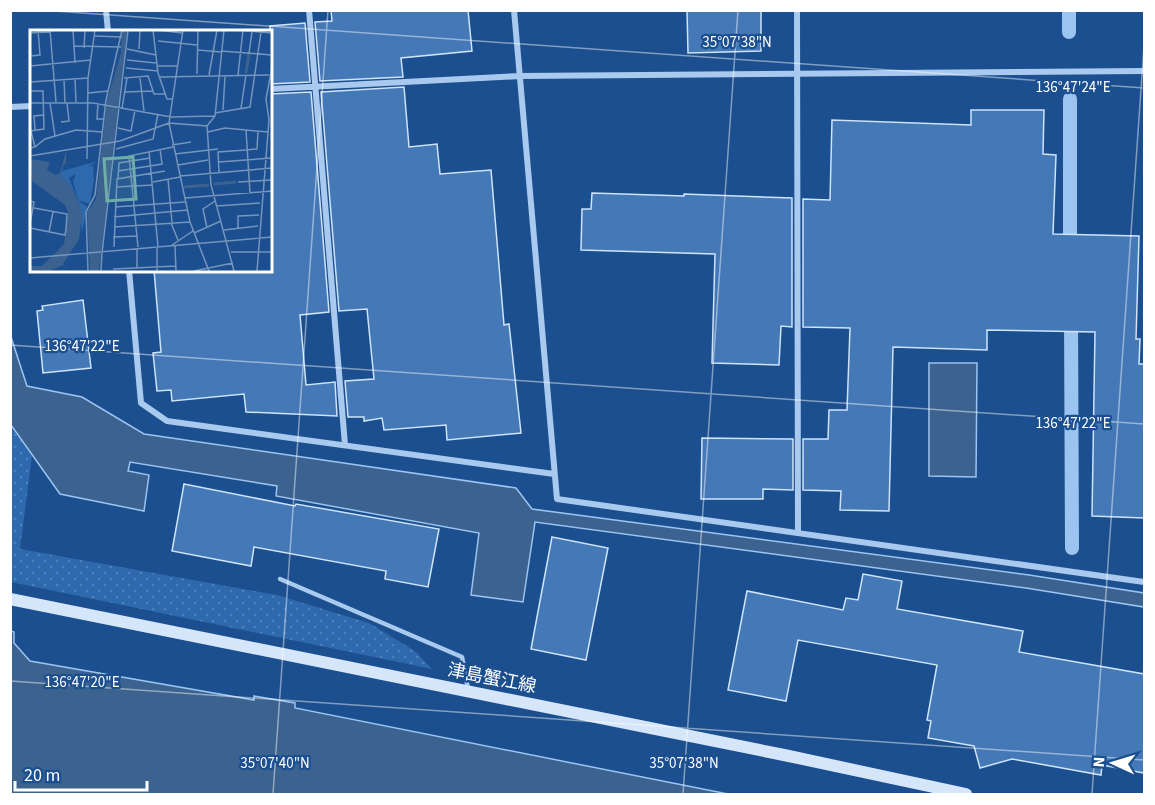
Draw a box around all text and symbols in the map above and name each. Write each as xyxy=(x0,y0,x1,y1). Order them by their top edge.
inset map xyxy=(30,30,272,272)
text: 35°07'38"N xyxy=(702,32,772,53)
text: 136°47'24"E xyxy=(1035,77,1111,98)
text: 136°47'22"E xyxy=(44,336,120,357)
text: 136°47'22"E xyxy=(1035,413,1111,434)
street label: 津島蟹江線 xyxy=(445,658,538,699)
text: 136°47'20"E xyxy=(44,672,120,693)
north arrow xyxy=(1083,733,1143,793)
text: 35°07'40"N xyxy=(240,753,310,774)
text: 35°07'38"N xyxy=(649,753,719,774)
scale bar xyxy=(15,754,147,792)
text: N xyxy=(1088,756,1110,768)
text: 20 m xyxy=(24,763,60,788)

